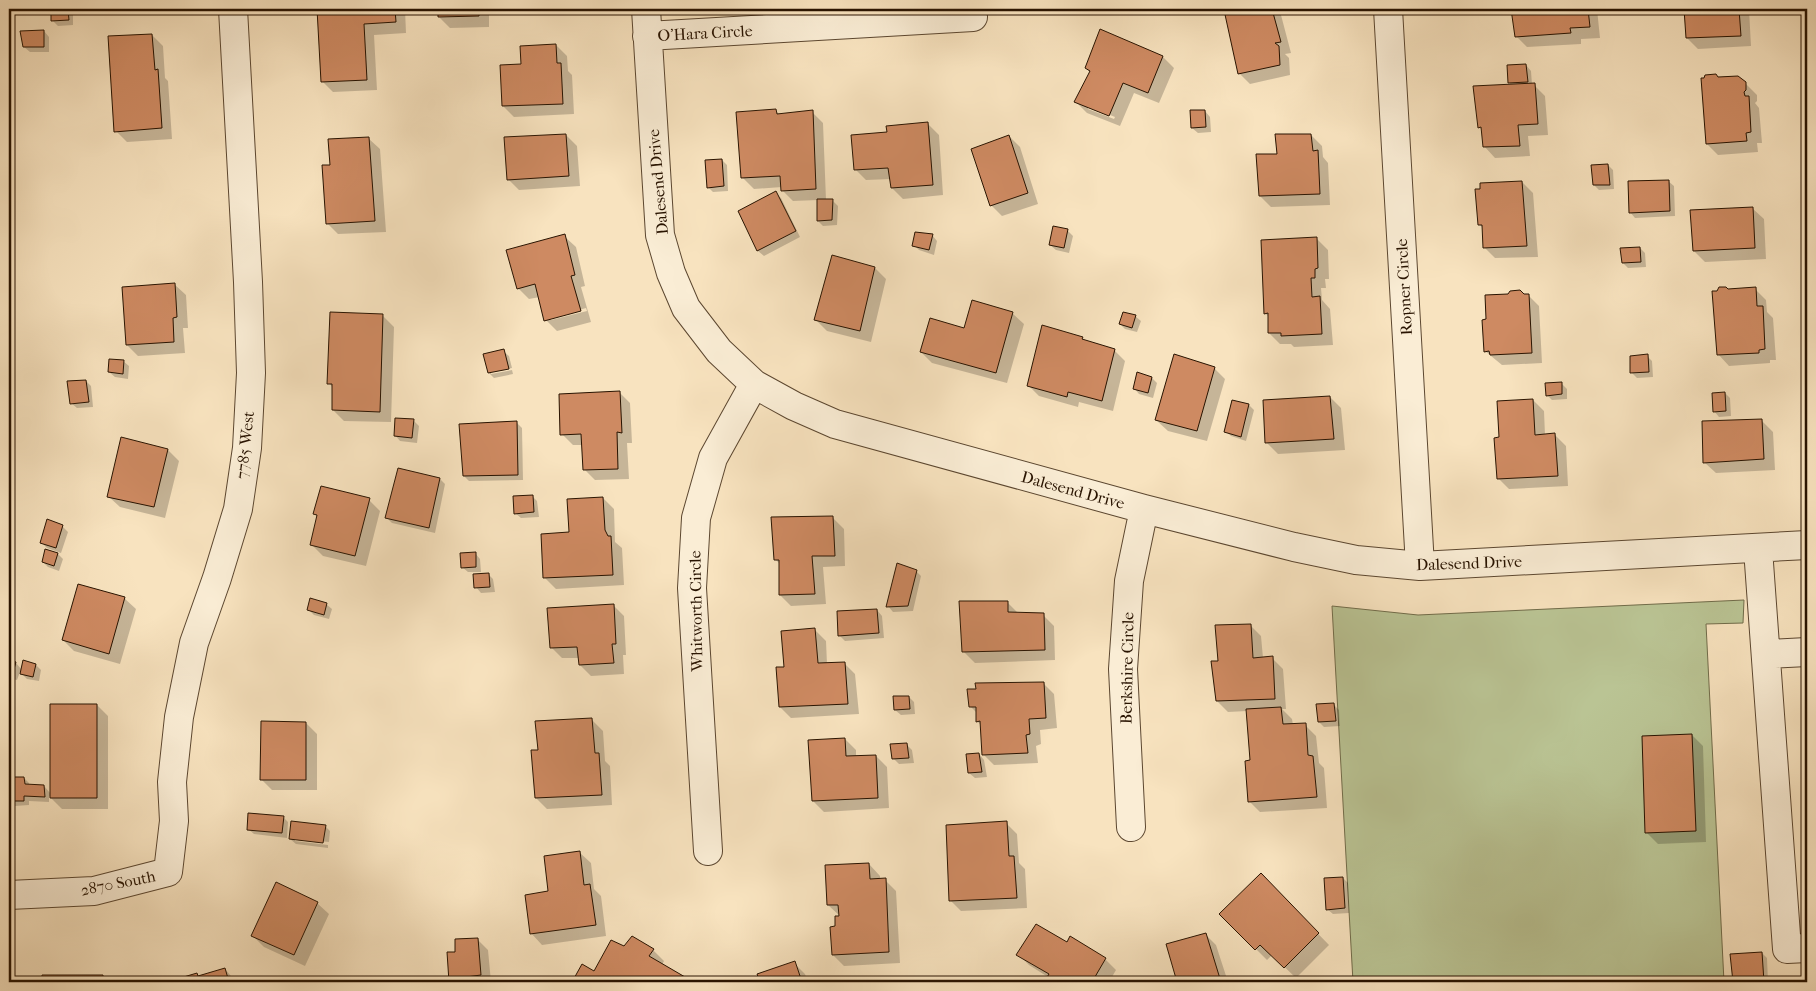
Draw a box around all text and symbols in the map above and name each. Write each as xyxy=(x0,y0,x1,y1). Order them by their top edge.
street label: O'Hara Circle xyxy=(657,21,753,45)
street label: Dalesend Drive xyxy=(644,128,672,236)
street label: Ropner Circle xyxy=(1392,238,1416,336)
street label: 7785 West xyxy=(232,410,258,480)
street label: Dalesend Drive xyxy=(1019,467,1127,513)
street label: Whitworth Circle xyxy=(685,550,707,673)
street label: Dalesend Drive xyxy=(1416,552,1522,574)
street label: Berkshire Circle xyxy=(1117,612,1137,724)
street label: 2870 South xyxy=(79,866,157,900)

